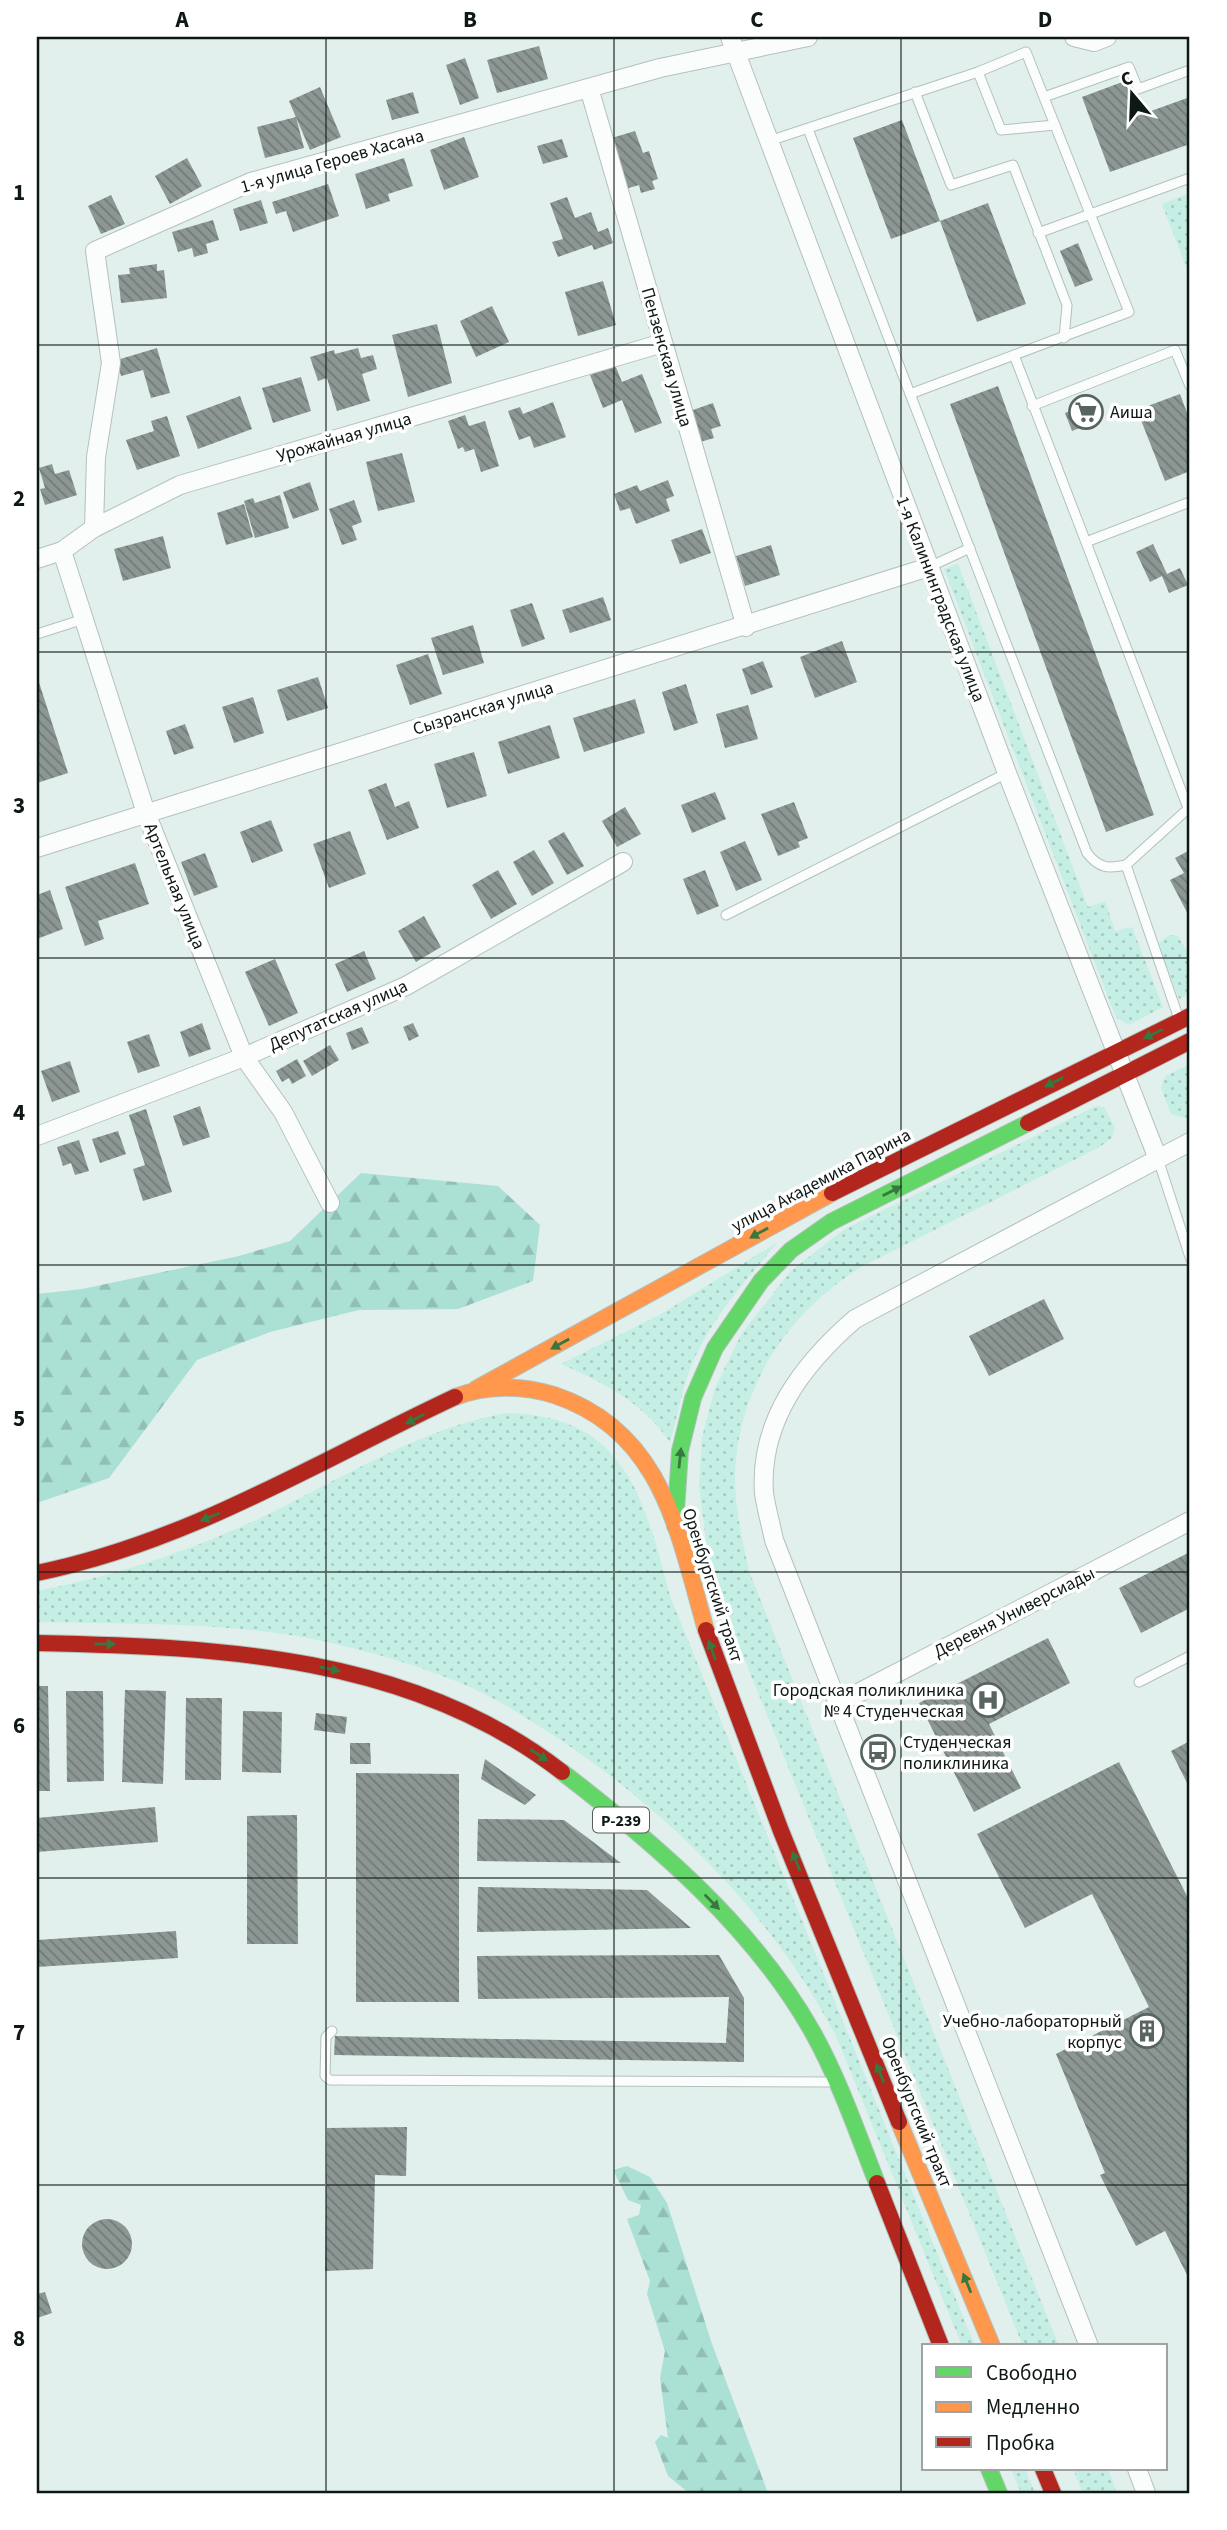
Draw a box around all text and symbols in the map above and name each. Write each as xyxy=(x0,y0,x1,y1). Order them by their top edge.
text: A xyxy=(174,3,189,36)
text: B xyxy=(463,3,477,36)
text: C xyxy=(750,3,764,36)
text: D xyxy=(1038,3,1052,36)
north arrow xyxy=(1098,60,1168,130)
text: С xyxy=(1117,65,1137,94)
street label: 1-я улица Героев Хасана xyxy=(237,123,427,200)
text: 1 xyxy=(13,176,25,209)
street label: Пензенская улица xyxy=(635,284,698,430)
supermarket icon: Аиша xyxy=(1067,393,1105,431)
place label: Аиша xyxy=(1110,400,1153,425)
street label: Урожайная улица xyxy=(274,406,414,469)
text: 2 xyxy=(13,482,25,515)
street label: 1-я Калининградская улица xyxy=(890,493,991,706)
street label: Сызранская улица xyxy=(410,675,556,742)
text: 3 xyxy=(13,789,25,822)
street label: Артельная улица xyxy=(138,819,211,953)
street label: Депутатская улица xyxy=(265,974,412,1057)
one-way arrow xyxy=(1143,1028,1163,1039)
one-way arrow xyxy=(1044,1077,1064,1088)
text: 4 xyxy=(13,1096,25,1129)
street label: улица Академика Парина xyxy=(727,1122,915,1238)
one-way arrow xyxy=(882,1185,902,1197)
one-way arrow xyxy=(750,1227,769,1239)
one-way arrow xyxy=(551,1338,570,1350)
text: 5 xyxy=(13,1402,25,1435)
one-way arrow xyxy=(405,1414,425,1425)
one-way arrow xyxy=(675,1447,686,1469)
street label: Оренбургский тракт xyxy=(676,1505,749,1665)
one-way arrow xyxy=(199,1512,220,1523)
street label: Деревня Универсиады xyxy=(929,1561,1099,1664)
one-way arrow xyxy=(94,1638,116,1650)
one-way arrow xyxy=(706,1639,717,1660)
one-way arrow xyxy=(320,1664,342,1675)
place label: Городская поликлиника № 4 Студенческая xyxy=(773,1678,964,1724)
hospital icon: Городская поликлиника № 4 Студенческая xyxy=(969,1681,1007,1719)
text: 6 xyxy=(13,1709,25,1742)
place label: Студенческая поликлиника xyxy=(903,1730,1011,1776)
bus stop icon: Студенческая поликлиника xyxy=(859,1733,897,1771)
one-way arrow xyxy=(530,1748,548,1762)
road number: Р-239 xyxy=(593,1808,649,1832)
one-way arrow xyxy=(790,1851,801,1872)
one-way arrow xyxy=(703,1894,720,1910)
place label: Учебно-лабораторный корпус xyxy=(943,2009,1122,2055)
building icon: Учебно-лабораторный корпус xyxy=(1128,2012,1166,2050)
text: 7 xyxy=(13,2016,25,2049)
street label: Оренбургский тракт xyxy=(875,2033,958,2191)
one-way arrow xyxy=(874,2062,885,2083)
one-way arrow xyxy=(961,2272,972,2293)
text: 8 xyxy=(13,2322,25,2355)
legend xyxy=(922,2344,1168,2470)
text: Свободно xyxy=(986,2358,1077,2388)
text: Медленно xyxy=(986,2392,1080,2422)
text: Пробка xyxy=(986,2428,1055,2458)

